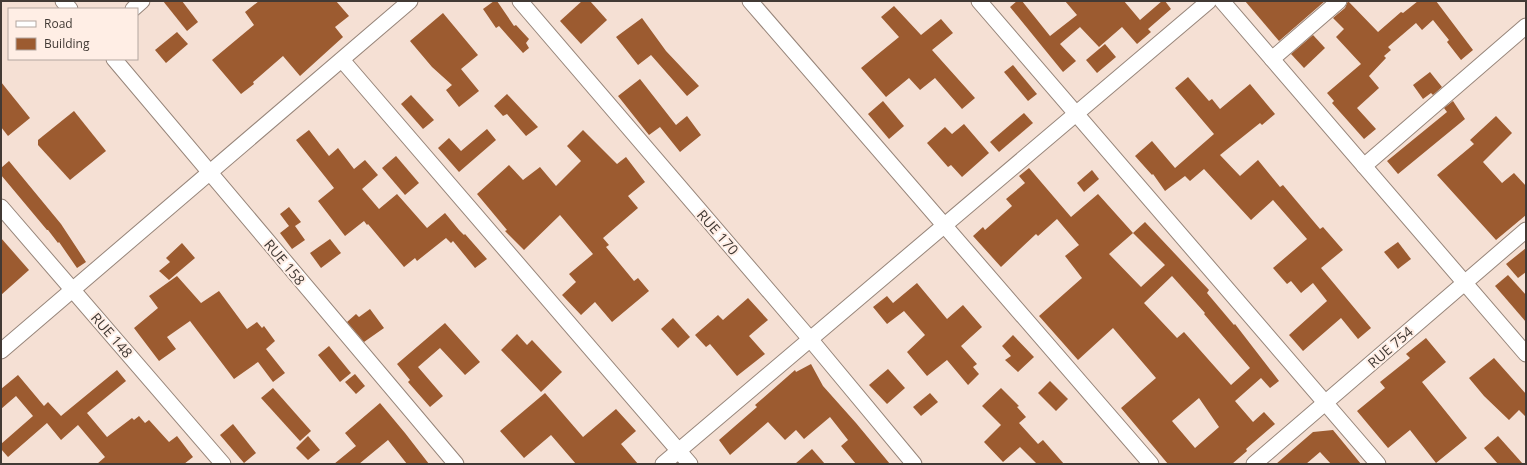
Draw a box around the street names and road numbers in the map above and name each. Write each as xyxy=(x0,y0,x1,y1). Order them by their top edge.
street label: RUE 170 xyxy=(693,205,743,259)
street label: RUE 158 xyxy=(260,235,310,289)
street label: RUE 148 xyxy=(87,308,137,362)
street label: RUE 754 xyxy=(1363,322,1417,372)

